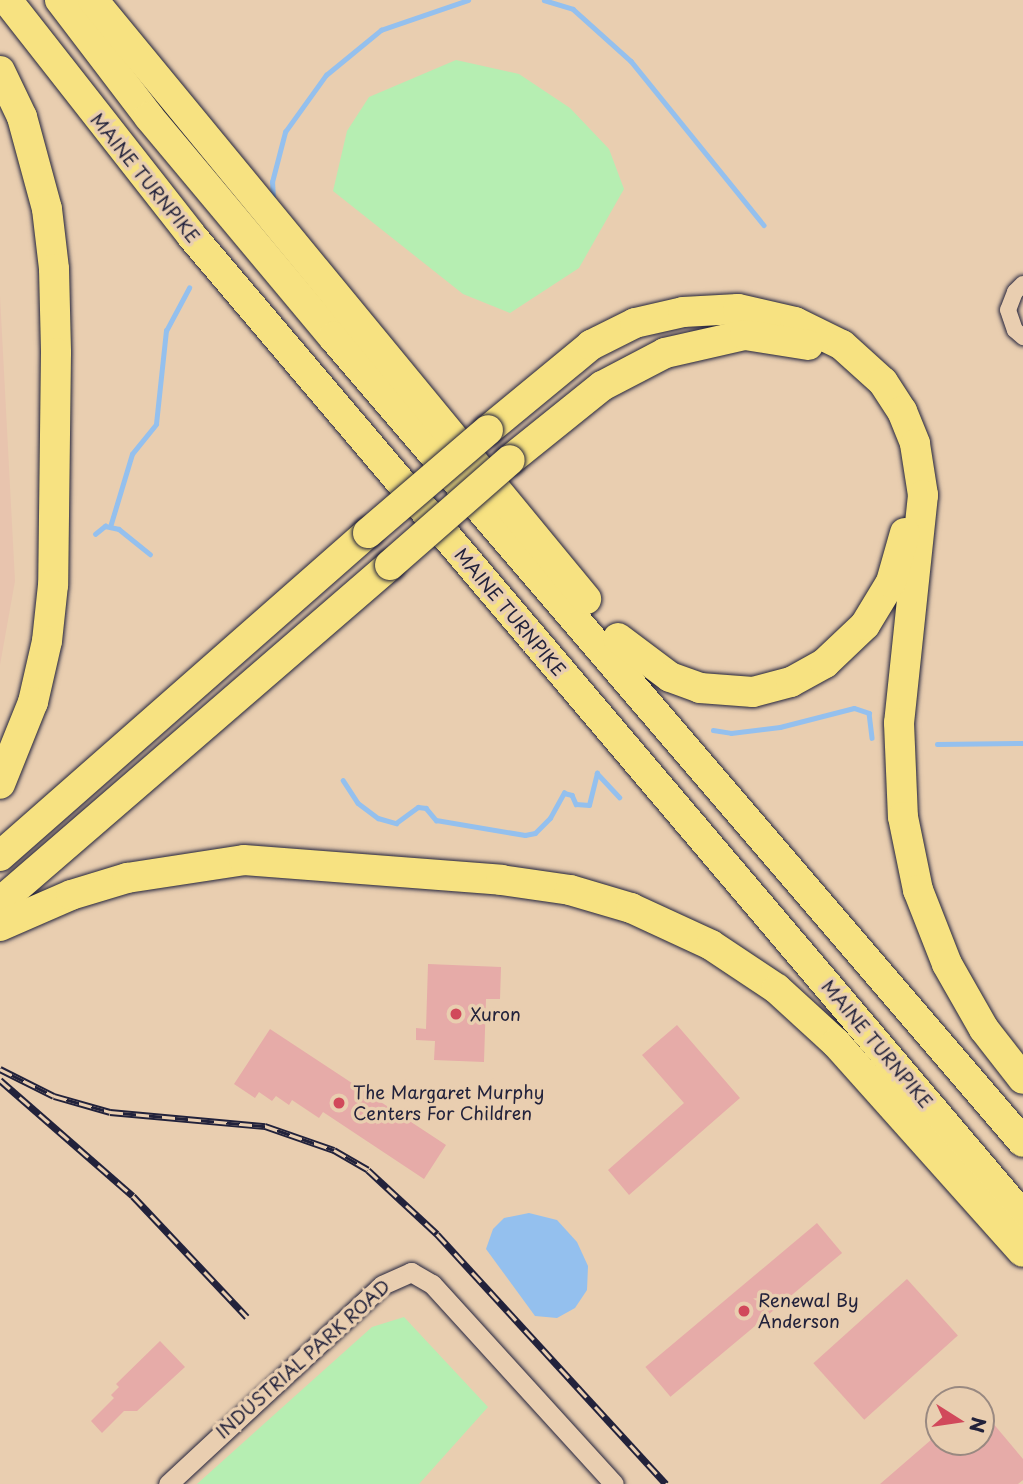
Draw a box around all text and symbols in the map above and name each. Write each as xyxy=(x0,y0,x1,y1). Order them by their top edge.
street label: MAINE TURNPIKE xyxy=(86,109,204,247)
street label: MAINE TURNPIKE xyxy=(450,543,570,681)
street label: MAINE TURNPIKE xyxy=(817,975,937,1113)
place label: Xuron xyxy=(470,1003,521,1025)
marker: Xuron xyxy=(448,1006,464,1022)
place label: The Margaret Murphy Centers For Children xyxy=(353,1082,548,1124)
marker: The Margaret Murphy Centers For Children xyxy=(331,1095,347,1111)
street label: INDUSTRIAL PARK ROAD xyxy=(211,1275,395,1443)
place label: Renewal By Anderson xyxy=(758,1290,858,1332)
marker: Renewal By Anderson xyxy=(736,1303,752,1319)
north arrow xyxy=(925,1386,995,1456)
text: N xyxy=(963,1415,994,1435)

